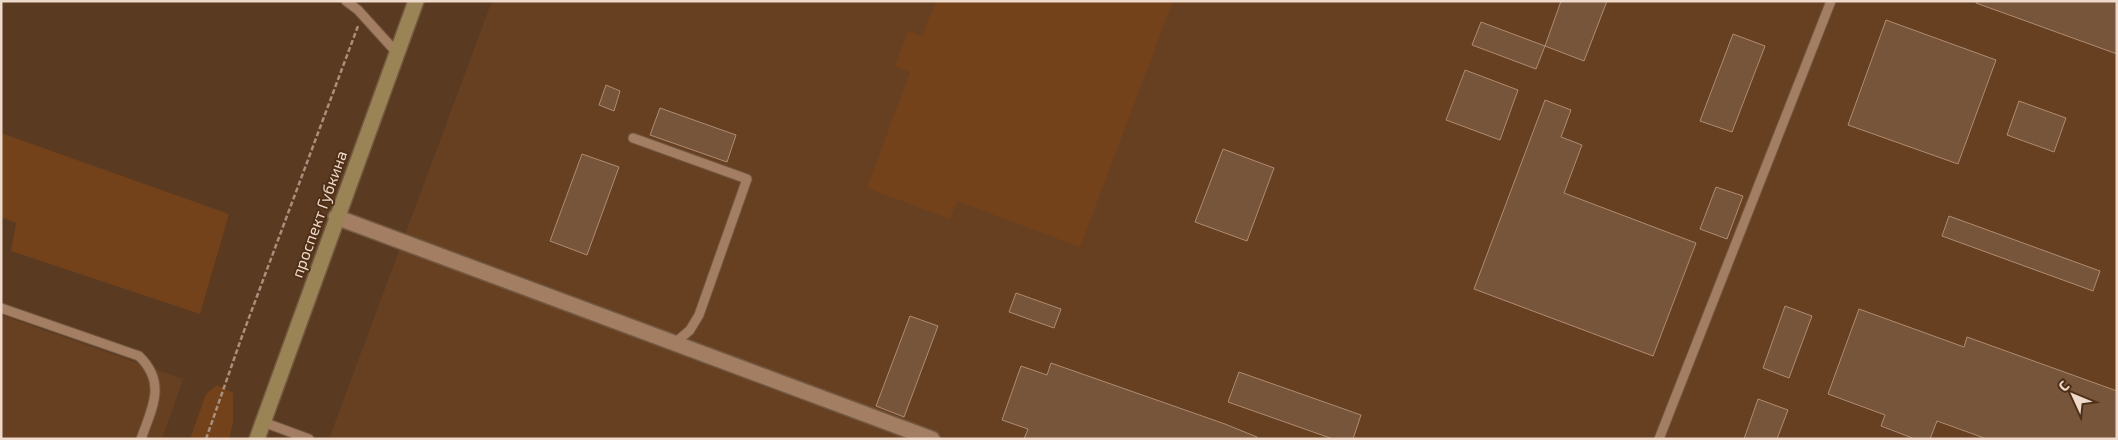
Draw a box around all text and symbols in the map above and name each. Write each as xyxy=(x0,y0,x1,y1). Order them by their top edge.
street label: проспект Губкина xyxy=(287,148,351,280)
north arrow xyxy=(2048,370,2098,420)
text: С xyxy=(2054,377,2072,394)

